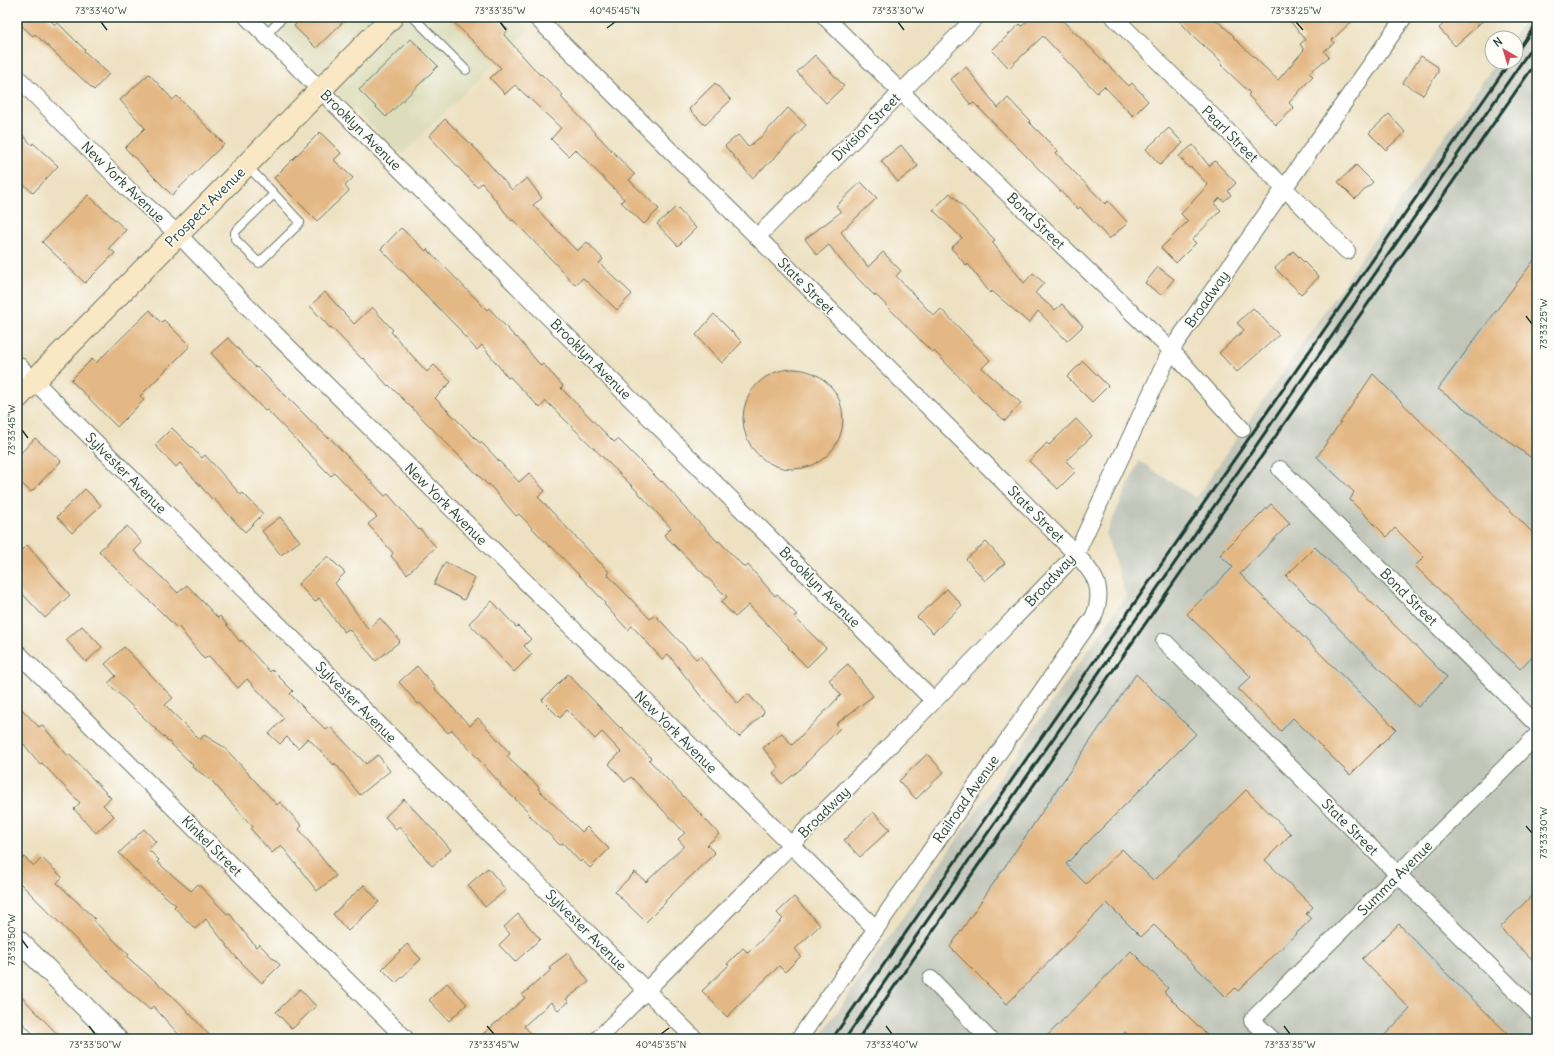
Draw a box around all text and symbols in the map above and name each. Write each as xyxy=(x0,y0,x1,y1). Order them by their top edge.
text: 73°33'40"W xyxy=(75,4,127,17)
text: 73°33'35"W xyxy=(474,4,526,17)
text: 40°45'45"N xyxy=(590,4,640,17)
text: 73°33'30"W xyxy=(872,4,924,17)
text: 73°33'25"W xyxy=(1271,4,1321,17)
north arrow xyxy=(1484,30,1524,70)
text: N xyxy=(1491,34,1505,50)
street label: Brooklyn Avenue xyxy=(317,86,405,174)
street label: Division Street xyxy=(828,89,904,165)
street label: Pearl Street xyxy=(1198,102,1262,166)
street label: New York Avenue xyxy=(77,138,169,226)
street label: Prospect Avenue xyxy=(161,163,249,251)
street label: Bond Street xyxy=(1003,189,1069,253)
street label: State Street xyxy=(774,254,838,318)
street label: Broadway xyxy=(1181,267,1233,331)
text: 73°33'25"W xyxy=(1537,299,1550,349)
street label: Brooklyn Avenue xyxy=(547,315,635,403)
text: 73°33'45"W xyxy=(5,405,18,455)
street label: Sylvester Avenue xyxy=(82,429,170,517)
street label: New York Avenue xyxy=(401,459,491,549)
street label: State Street xyxy=(1004,482,1068,546)
street label: Brooklyn Avenue xyxy=(776,543,864,631)
street label: Broadway xyxy=(1021,550,1079,610)
street label: Bond Street xyxy=(1376,564,1442,630)
street label: Sylvester Avenue xyxy=(312,658,400,746)
street label: New York Avenue xyxy=(631,687,721,777)
street label: Railroad Avenue xyxy=(929,752,1003,846)
street label: Broadway xyxy=(794,782,854,842)
street label: State Street xyxy=(1318,795,1382,859)
text: 73°33'30"W xyxy=(1537,807,1550,859)
street label: Kinkel Street xyxy=(178,812,246,880)
street label: Summa Avenue xyxy=(1354,837,1436,919)
street label: Sylvester Avenue xyxy=(542,886,630,974)
text: 73°33'50"W xyxy=(5,914,18,966)
text: 73°33'50"W xyxy=(69,1038,121,1051)
text: 73°33'45"W xyxy=(469,1038,519,1051)
text: 40°45'35"N xyxy=(636,1038,686,1051)
text: 73°33'40"W xyxy=(866,1038,918,1051)
text: 73°33'35"W xyxy=(1264,1038,1316,1051)

